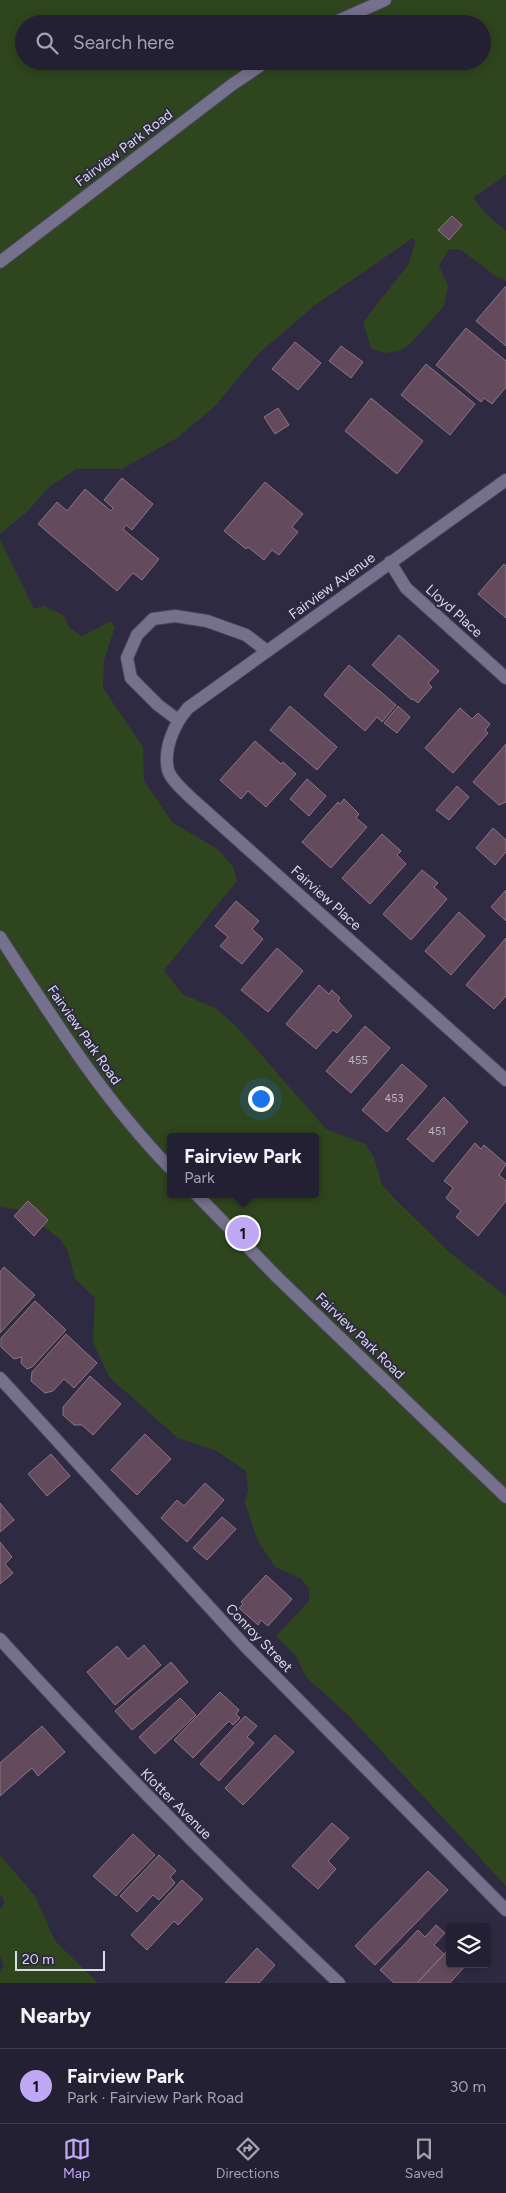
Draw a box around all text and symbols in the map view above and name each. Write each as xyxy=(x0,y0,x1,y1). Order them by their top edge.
search box xyxy=(15,15,491,70)
icon: search xyxy=(33,29,61,57)
text: Search here xyxy=(73,31,175,54)
street label: Fairview Park Road xyxy=(72,106,176,190)
street label: Fairview Avenue xyxy=(286,549,379,623)
street label: Lloyd Place xyxy=(422,581,486,641)
street label: Fairview Place xyxy=(287,862,365,934)
street label: Fairview Park Road xyxy=(43,982,125,1088)
house number: 455 xyxy=(348,1054,368,1067)
your location xyxy=(248,1086,274,1112)
house number: 453 xyxy=(384,1092,404,1105)
house number: 451 xyxy=(428,1125,446,1138)
popup xyxy=(167,1133,319,1198)
text: Fairview Park xyxy=(184,1145,302,1168)
text: Park xyxy=(184,1168,215,1187)
pin: 1 xyxy=(227,1214,259,1252)
street label: Fairview Park Road xyxy=(312,1289,408,1383)
street label: Conroy Street xyxy=(222,1600,296,1676)
street label: Klotter Avenue xyxy=(137,1765,215,1843)
map controls xyxy=(446,1923,491,1968)
button: layers xyxy=(446,1923,491,1968)
scale bar xyxy=(15,1948,105,1971)
text: 20 m xyxy=(22,1951,54,1968)
text: Nearby xyxy=(20,2003,91,2028)
text: Fairview Park xyxy=(67,2065,185,2088)
text: 1 xyxy=(33,2077,39,2096)
text: 30 m xyxy=(449,2077,486,2096)
text: Park · Fairview Park Road xyxy=(67,2088,244,2107)
tab: Map xyxy=(63,2135,91,2182)
tab: Directions xyxy=(216,2135,280,2182)
tab: Saved xyxy=(405,2135,443,2182)

